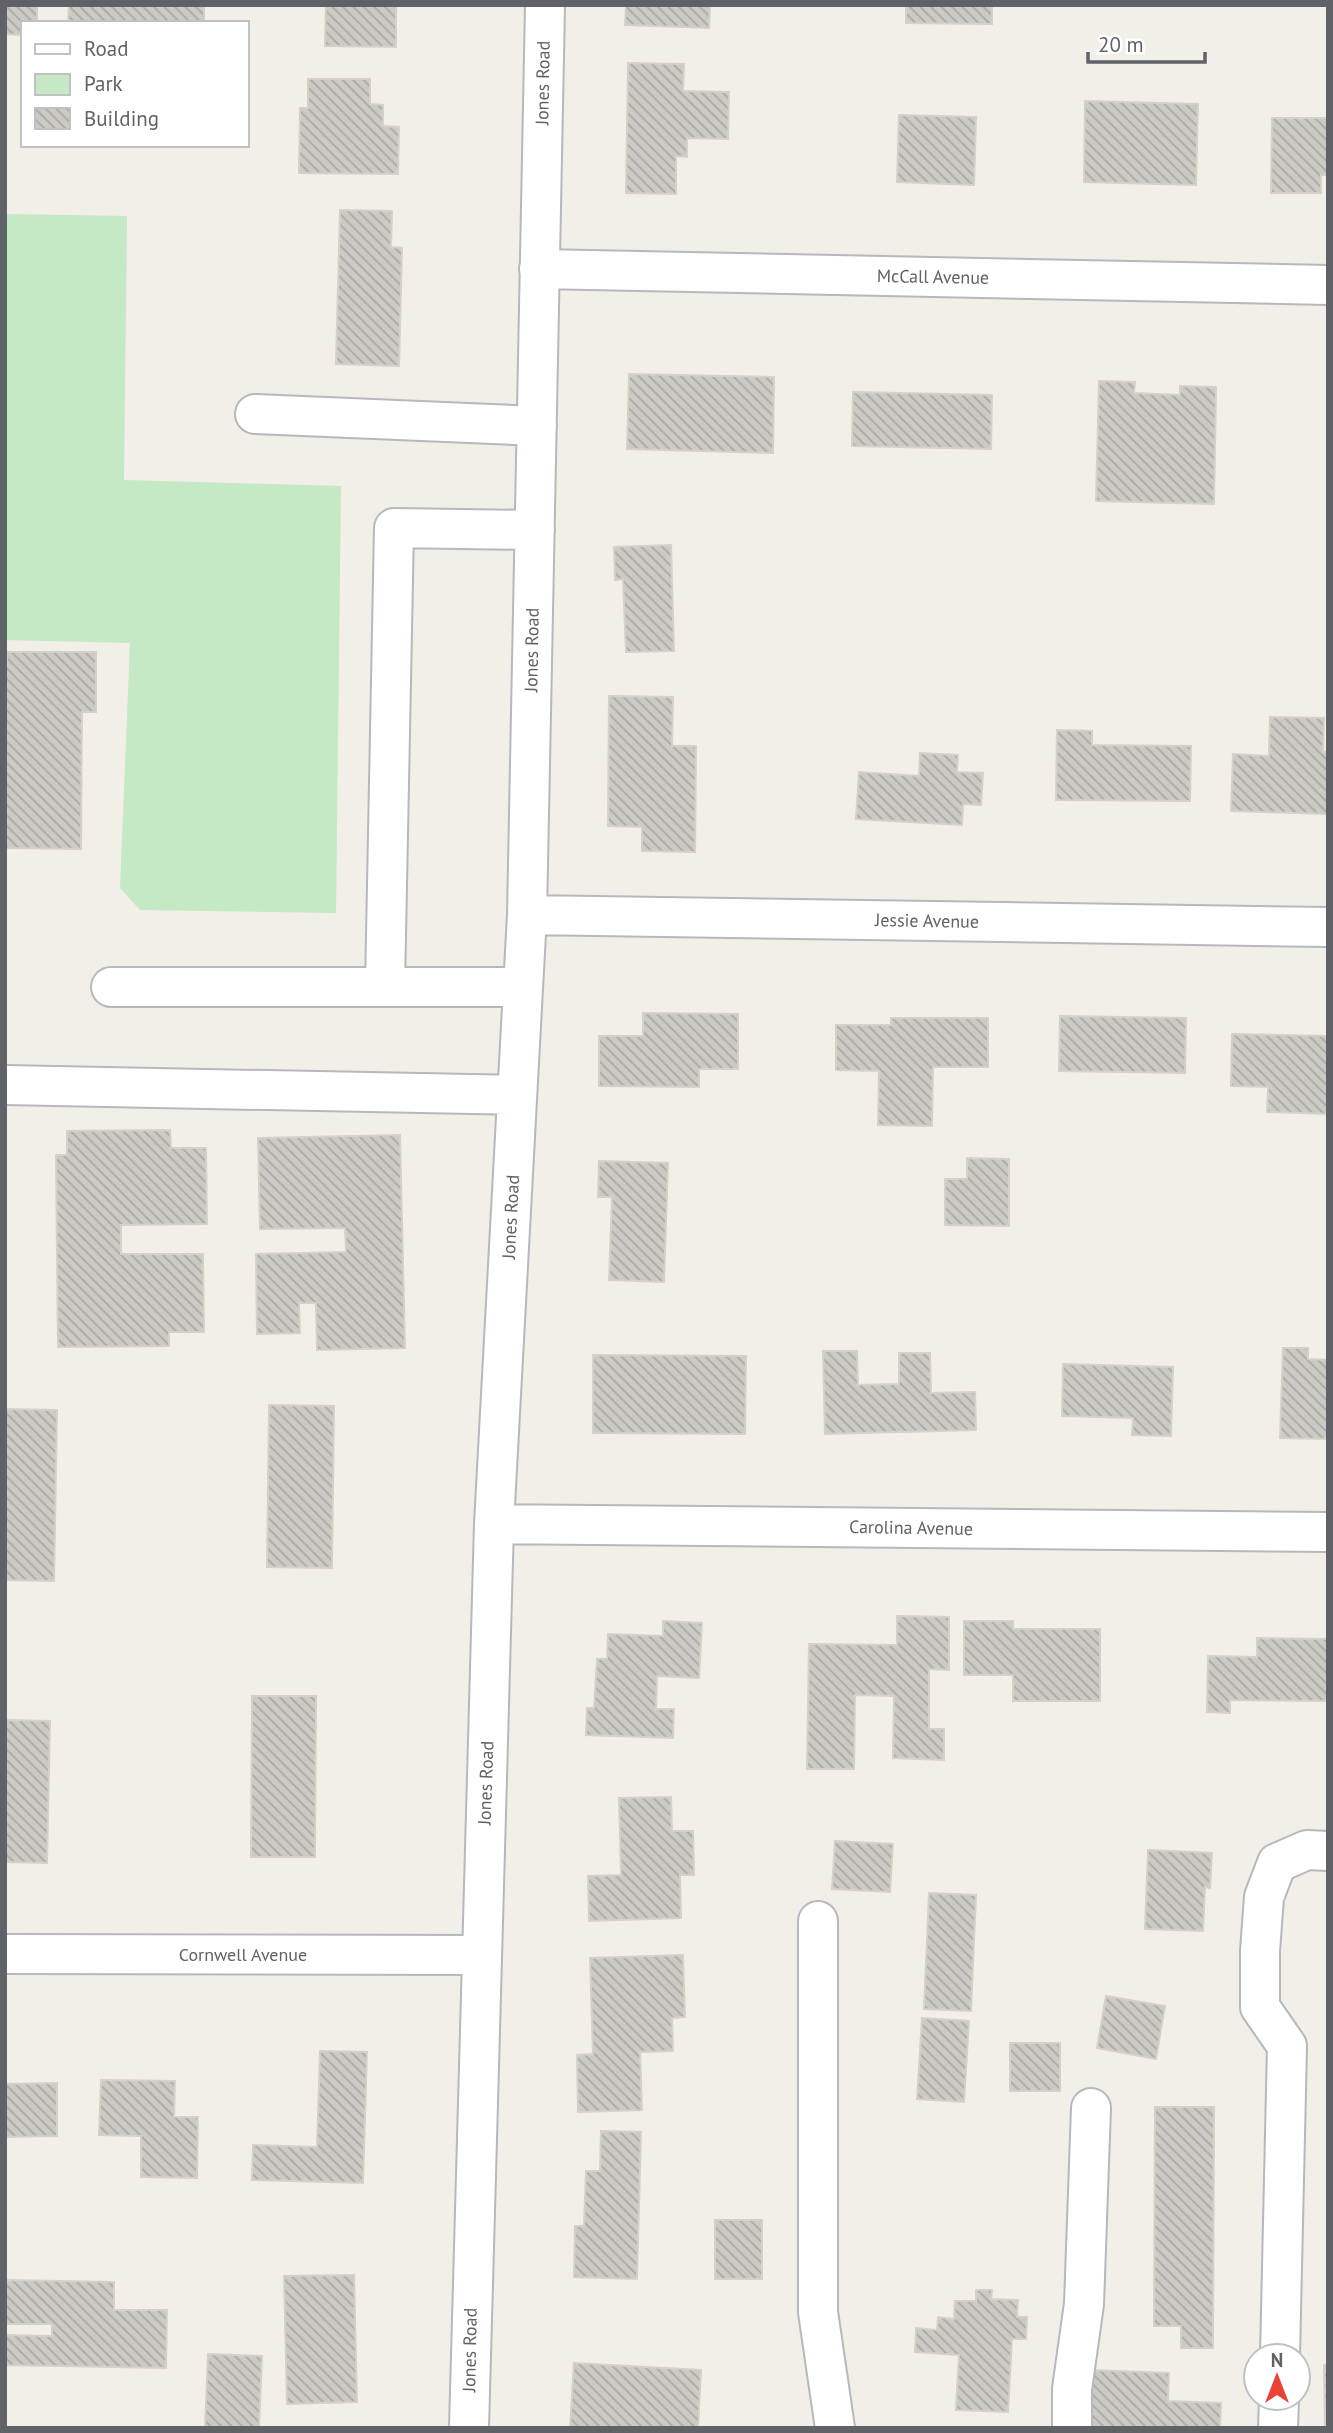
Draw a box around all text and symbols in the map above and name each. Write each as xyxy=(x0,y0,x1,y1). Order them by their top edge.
legend xyxy=(21,21,248,147)
scale bar xyxy=(1088,21,1205,65)
text: 20 m xyxy=(1098,31,1144,58)
text: Road xyxy=(84,35,128,62)
street label: Jones Road xyxy=(530,41,555,126)
text: Park xyxy=(84,70,123,97)
text: Building xyxy=(84,105,159,132)
street label: McCall Avenue xyxy=(877,264,989,289)
street label: Jones Road xyxy=(519,608,544,693)
street label: Jessie Avenue xyxy=(874,908,979,933)
street label: Jones Road xyxy=(497,1174,524,1261)
street label: Carolina Avenue xyxy=(849,1515,973,1540)
street label: Jones Road xyxy=(473,1740,498,1827)
street label: Cornwell Avenue xyxy=(179,1943,307,1966)
street label: Jones Road xyxy=(457,2308,482,2393)
north arrow xyxy=(1242,2342,1312,2412)
text: N xyxy=(1271,2348,1283,2372)

